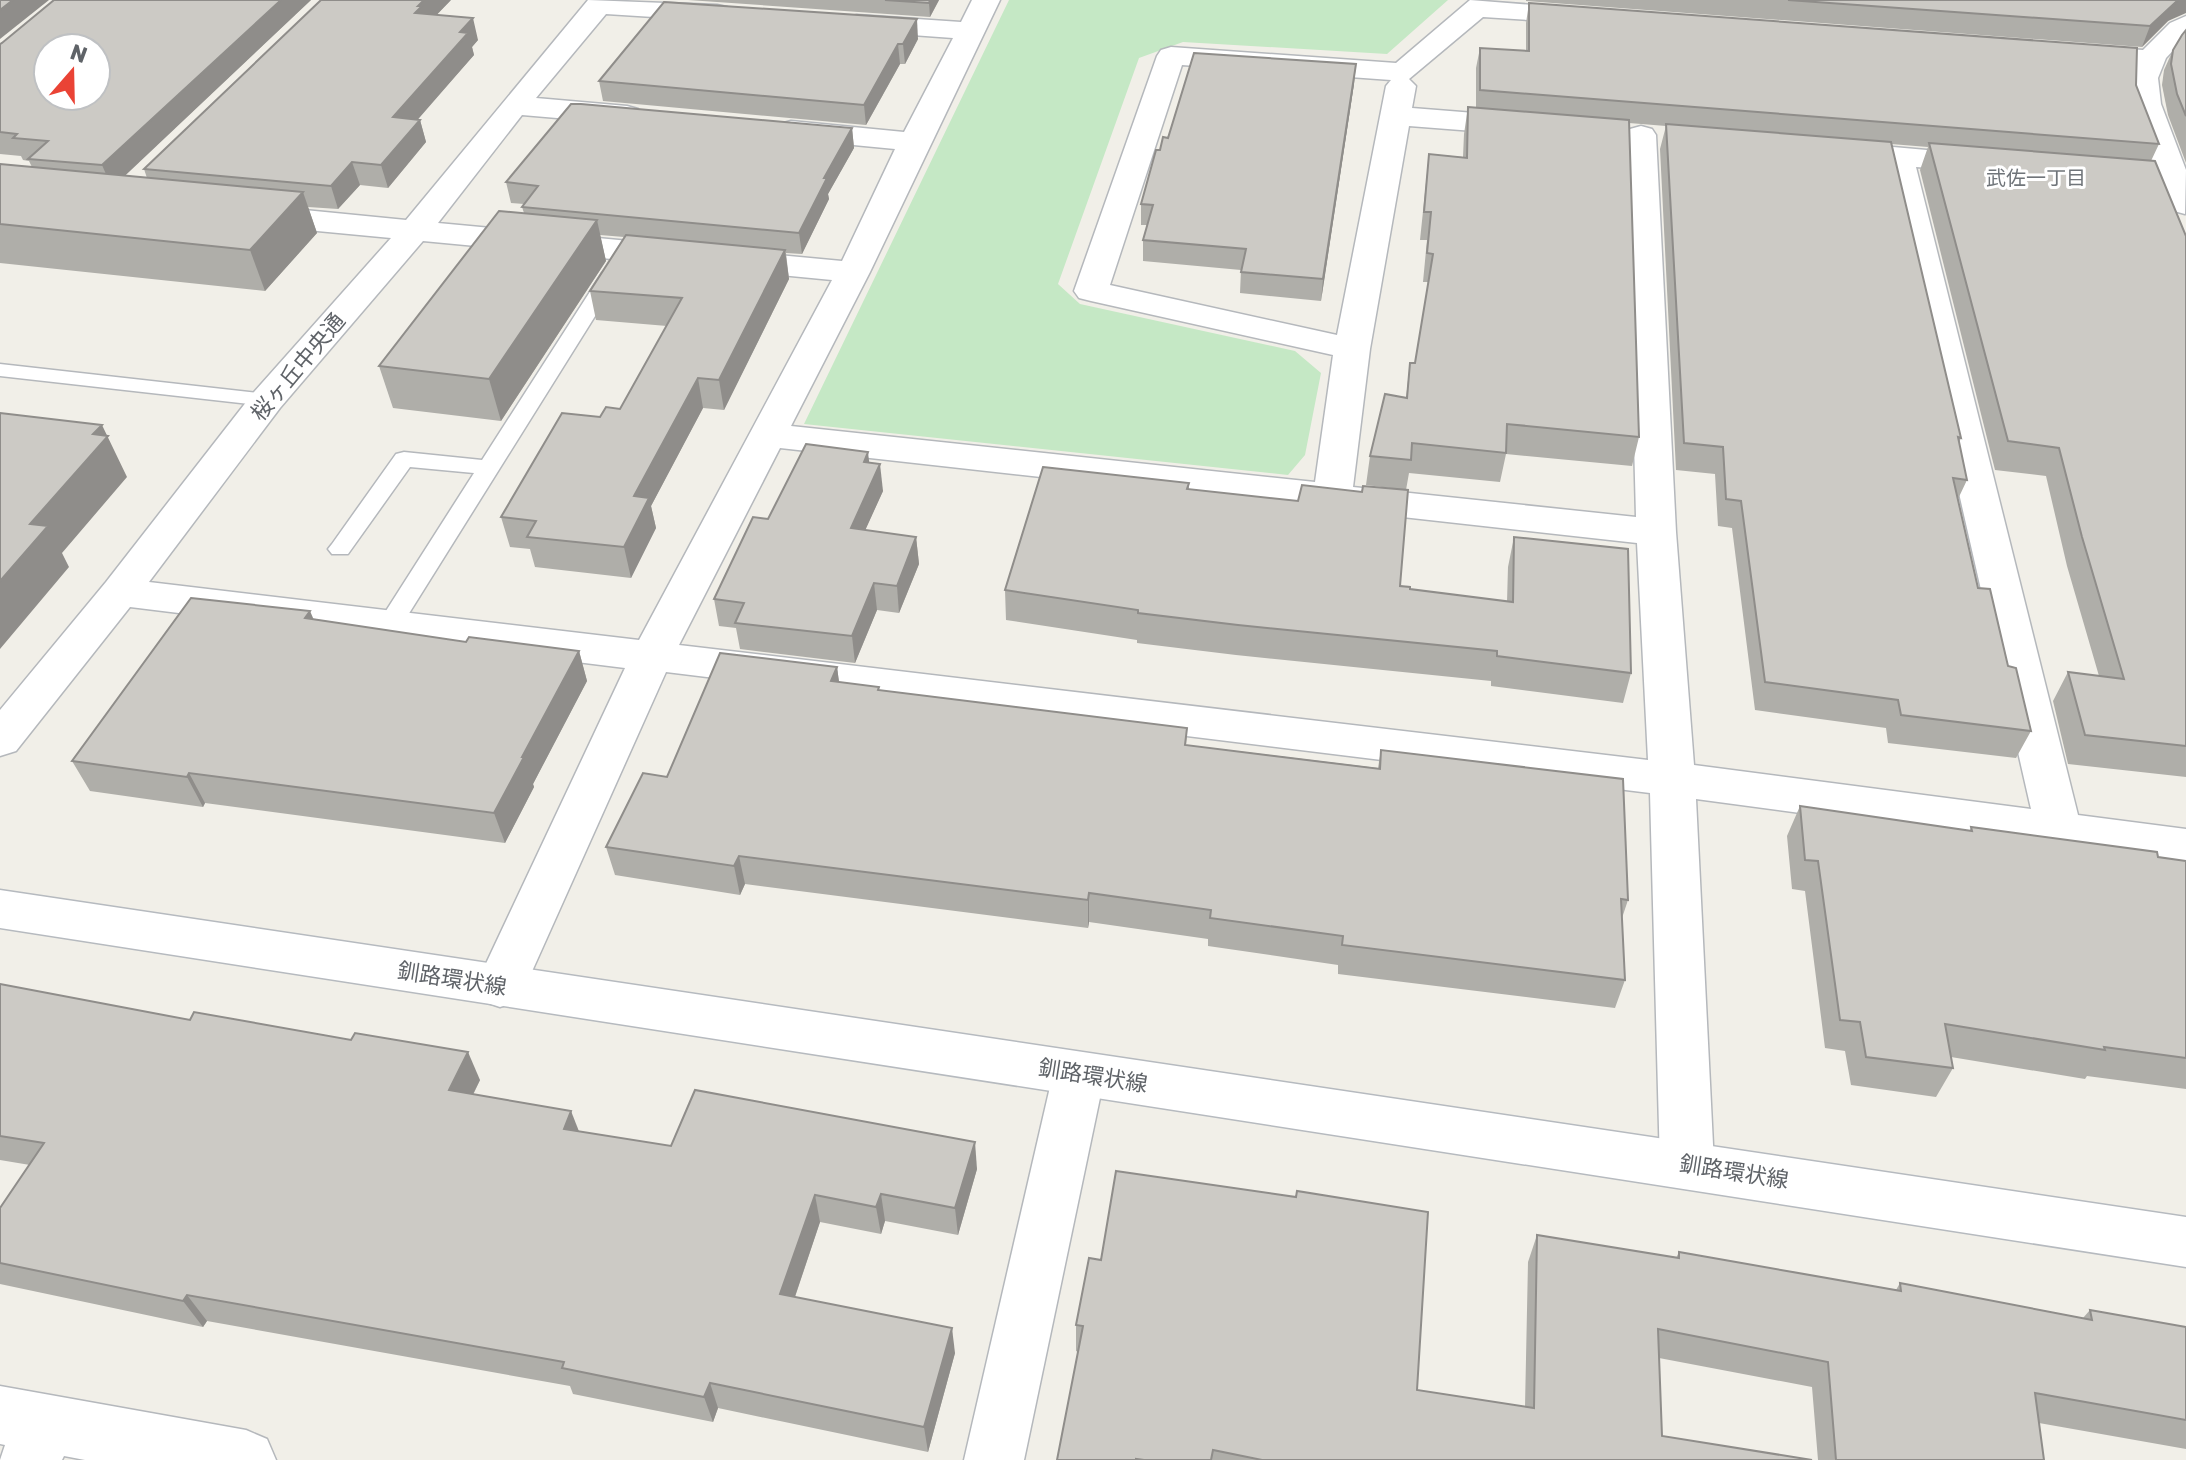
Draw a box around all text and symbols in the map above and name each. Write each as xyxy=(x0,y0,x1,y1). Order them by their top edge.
north arrow xyxy=(32,32,112,112)
text: N xyxy=(67,38,91,69)
district label: 武佐一丁目 xyxy=(1986,166,2086,190)
street label: 桜ヶ丘中央通 xyxy=(245,308,351,426)
street label: 釧路環状線 xyxy=(396,957,508,1001)
street label: 釧路環状線 xyxy=(1037,1054,1149,1098)
street label: 釧路環状線 xyxy=(1678,1150,1790,1194)

